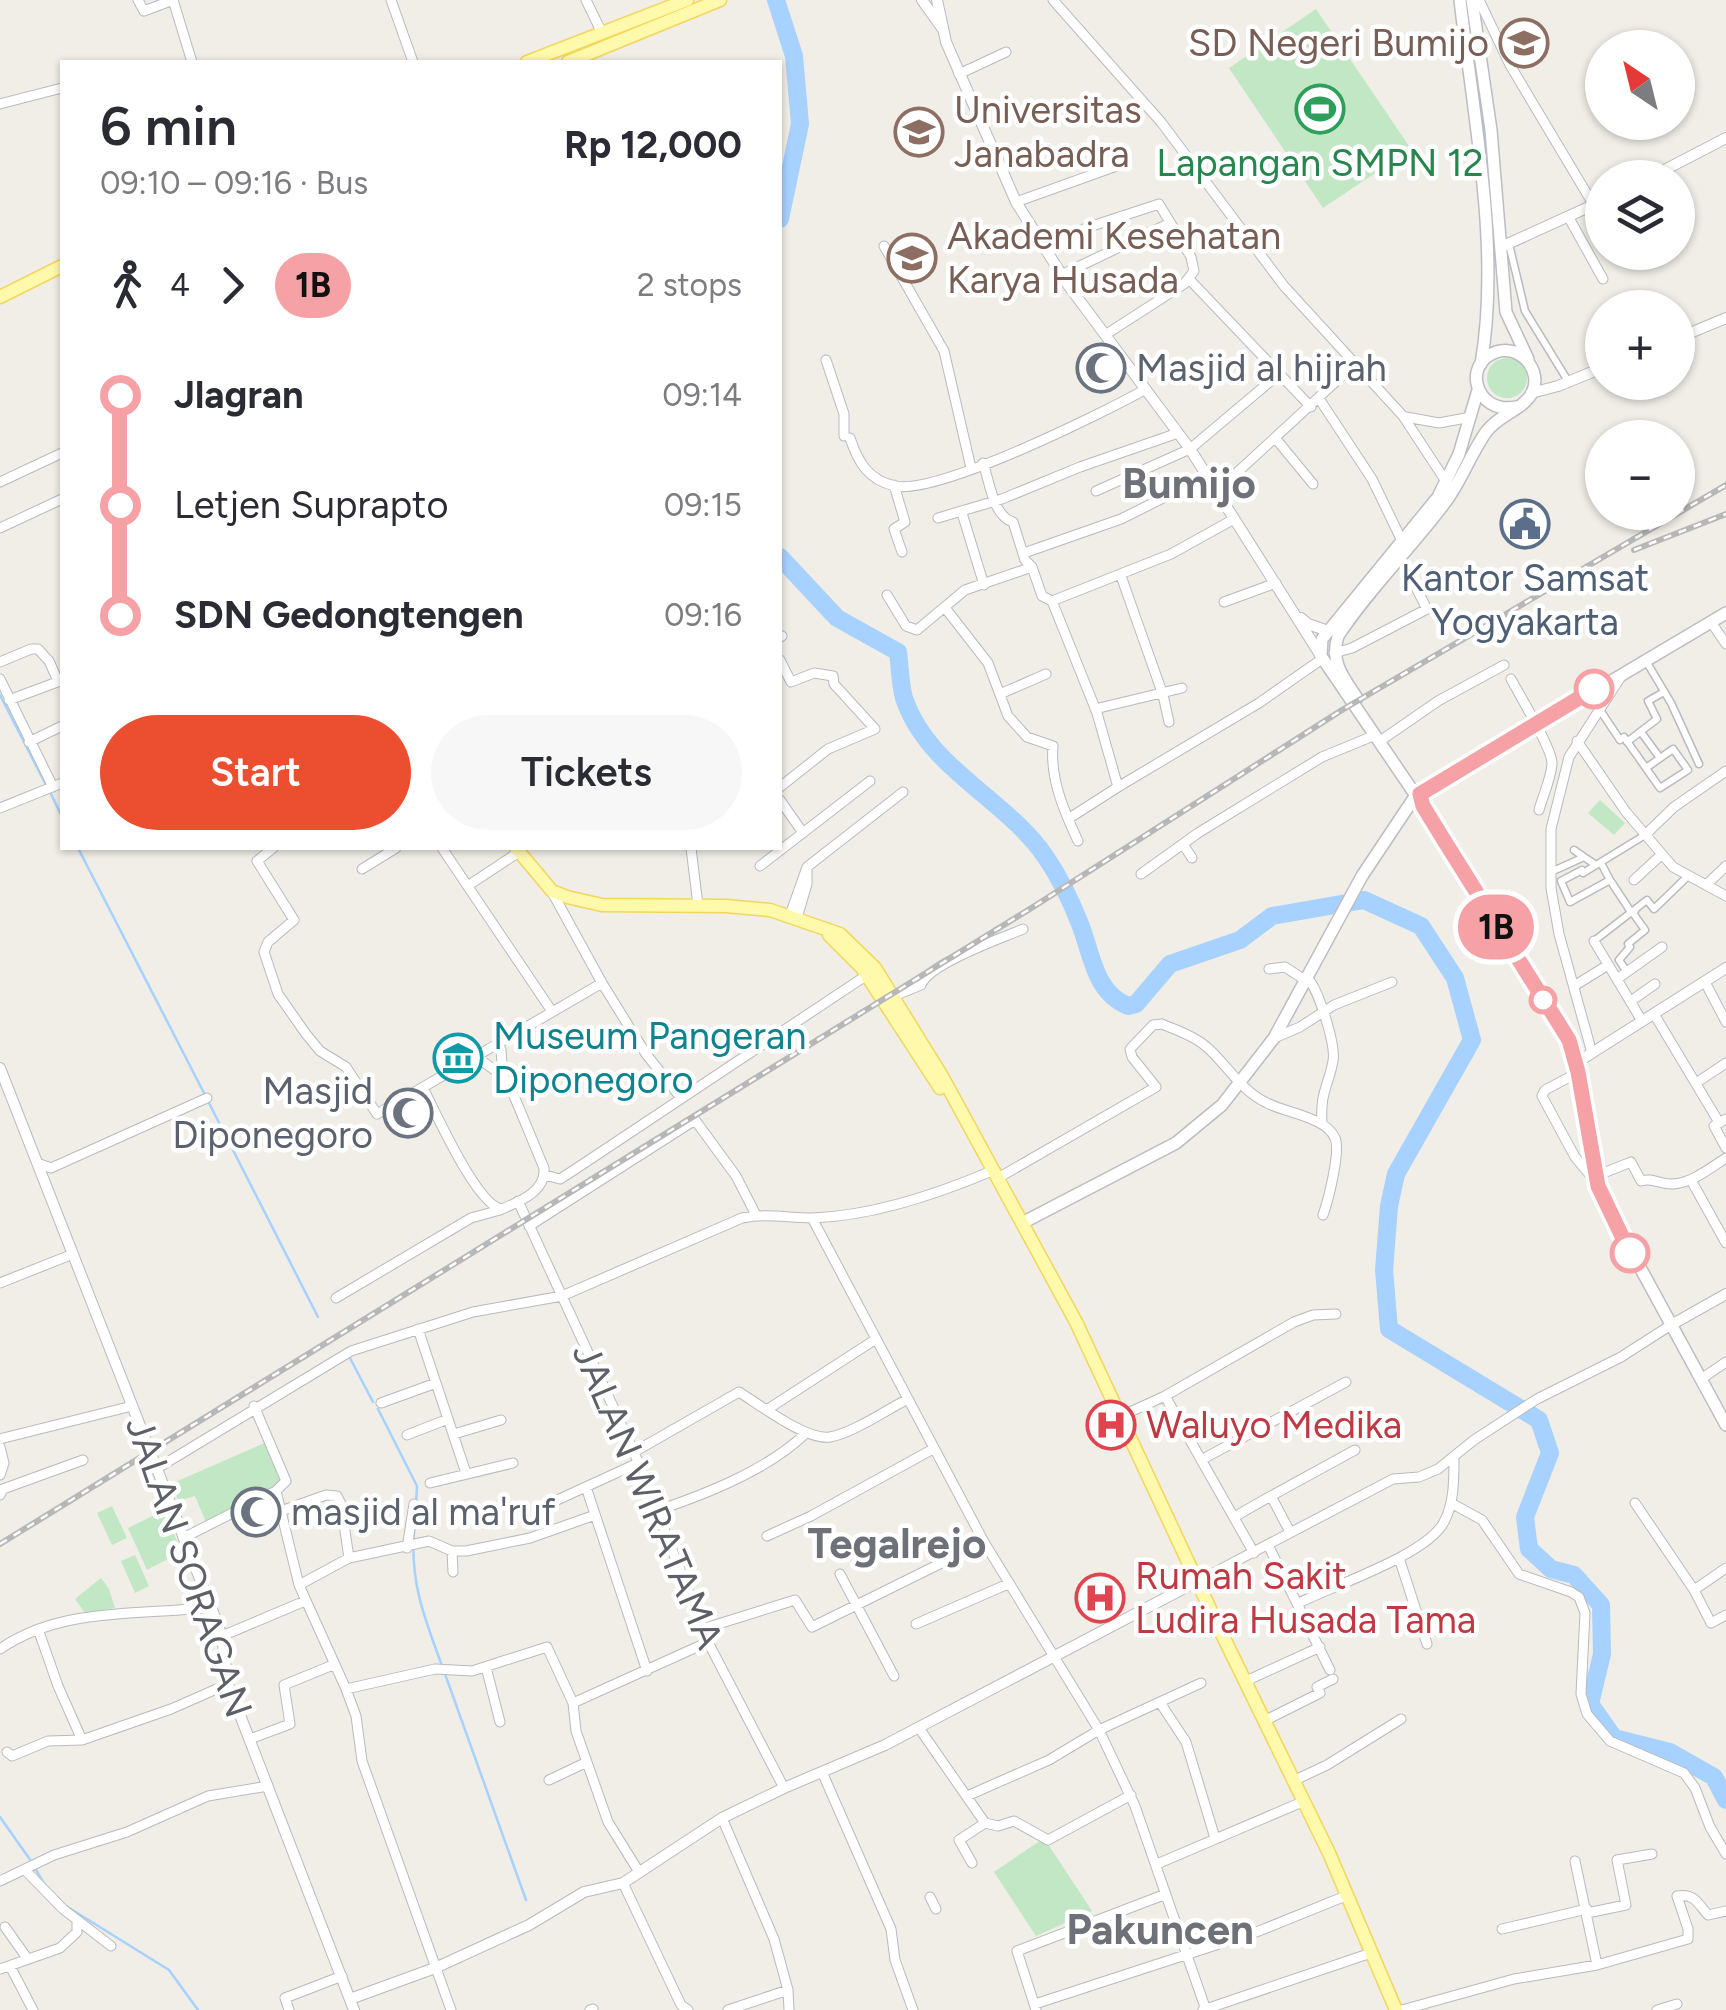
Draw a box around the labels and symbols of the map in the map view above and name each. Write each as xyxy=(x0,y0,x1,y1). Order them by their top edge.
school or university icon: SD Negeri Bumijo xyxy=(1498,17,1550,69)
place label: SD Negeri Bumijo xyxy=(1188,20,1489,66)
north arrow xyxy=(1585,30,1695,140)
sports icon: Lapangan SMPN 12 xyxy=(1294,83,1346,135)
place label: Universitas Janabadra xyxy=(954,87,1142,177)
school or university icon: Universitas Janabadra xyxy=(893,106,945,158)
place label: Lapangan SMPN 12 xyxy=(1156,140,1484,186)
place label: Akademi Kesehatan Karya Husada xyxy=(947,213,1281,303)
school or university icon: Akademi Kesehatan Karya Husada xyxy=(886,232,938,284)
mosque icon: Masjid al hijrah xyxy=(1075,342,1127,394)
place label: Masjid al hijrah xyxy=(1136,345,1387,391)
district label: Bumijo xyxy=(1122,458,1256,509)
public building icon: Kantor Samsat Yogyakarta xyxy=(1499,498,1551,550)
place label: Kantor Samsat Yogyakarta xyxy=(1401,555,1649,645)
unlabelled marker xyxy=(1575,670,1613,708)
line badge: 1B xyxy=(1451,894,1541,960)
unlabelled marker xyxy=(1530,987,1556,1013)
place label: Museum Pangeran Diponegoro xyxy=(493,1013,806,1103)
museum icon: Museum Pangeran Diponegoro xyxy=(432,1032,484,1084)
place label: Masjid Diponegoro xyxy=(172,1068,373,1158)
mosque icon: Masjid Diponegoro xyxy=(382,1087,434,1139)
unlabelled marker xyxy=(1611,1234,1649,1272)
street label: JALAN WIRATAMA xyxy=(563,1336,733,1656)
hospital icon: Waluyo Medika xyxy=(1085,1399,1137,1451)
place label: Waluyo Medika xyxy=(1146,1402,1402,1448)
street label: JALAN SORAGAN xyxy=(116,1411,262,1723)
mosque icon: masjid al ma'ruf xyxy=(230,1486,282,1538)
place label: masjid al ma'ruf xyxy=(291,1489,556,1535)
district label: Tegalrejo xyxy=(808,1518,986,1569)
place label: Rumah Sakit Ludira Husada Tama xyxy=(1135,1553,1476,1643)
hospital icon: Rumah Sakit Ludira Husada Tama xyxy=(1074,1572,1126,1624)
district label: Pakuncen xyxy=(1066,1904,1254,1955)

